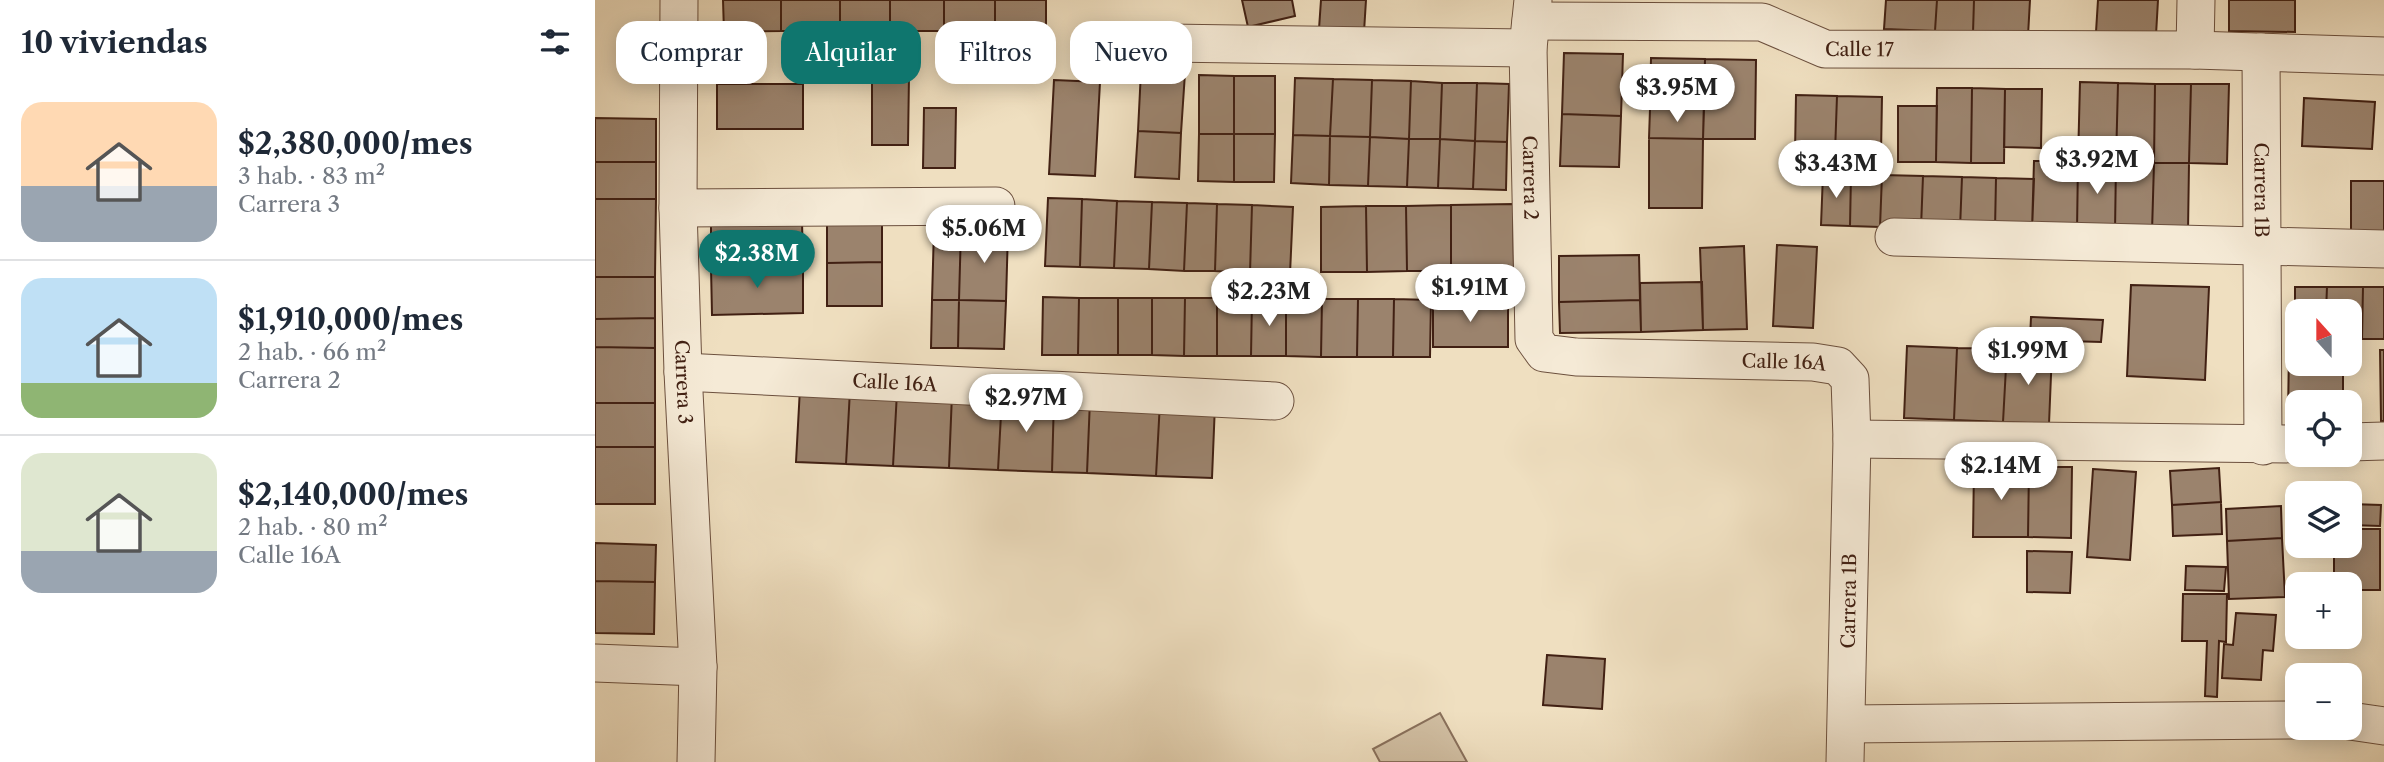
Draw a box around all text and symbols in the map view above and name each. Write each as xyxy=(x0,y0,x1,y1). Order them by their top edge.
chip: Comprar xyxy=(616,21,767,84)
chip: Alquilar xyxy=(781,21,921,84)
chip: Filtros xyxy=(935,21,1056,84)
chip: Nuevo xyxy=(1070,21,1192,84)
icon: filters xyxy=(536,23,574,61)
text: 10 viviendas xyxy=(21,24,208,61)
street label: Calle 17 xyxy=(1825,37,1895,61)
pin: $3.95M xyxy=(1620,64,1734,124)
text: $3.95M xyxy=(1636,73,1718,101)
text: $2,380,000/mes xyxy=(238,125,473,162)
icon: home xyxy=(77,130,161,214)
street label: Carrera 2 xyxy=(1518,135,1543,220)
pin: $3.92M xyxy=(2040,136,2154,196)
pin: $3.43M xyxy=(1779,140,1893,200)
street label: Carrera 1B xyxy=(2250,142,2273,238)
text: $3.92M xyxy=(2055,145,2139,173)
text: $3.43M xyxy=(1794,149,1878,177)
text: 3 hab. · 83 m² xyxy=(238,162,385,190)
text: Carrera 3 xyxy=(238,190,340,218)
pin: $5.06M xyxy=(927,205,1041,265)
text: $5.06M xyxy=(942,214,1026,242)
pin: $2.38M xyxy=(700,230,814,290)
text: $2.38M xyxy=(715,239,799,267)
pin: $1.91M xyxy=(1413,264,1527,324)
pin: $2.23M xyxy=(1212,268,1326,328)
text: $1.91M xyxy=(1431,273,1509,301)
text: $2.23M xyxy=(1227,277,1311,305)
north arrow xyxy=(2285,299,2363,376)
map controls xyxy=(2285,299,2362,740)
text: $1,910,000/mes xyxy=(238,301,463,338)
icon: home xyxy=(77,306,161,390)
pin: $1.99M xyxy=(1971,328,2085,387)
text: $1.99M xyxy=(1988,336,2068,364)
text: 2 hab. · 66 m² xyxy=(238,338,386,366)
street label: Carrera 3 xyxy=(671,339,697,425)
street label: Calle 16A xyxy=(1741,349,1829,376)
text: Carrera 2 xyxy=(238,366,341,394)
street label: Calle 16A xyxy=(852,369,939,396)
pin: $2.97M xyxy=(969,374,1083,434)
text: $2.97M xyxy=(985,383,1067,411)
button: locate xyxy=(2285,390,2362,467)
pin: $2.14M xyxy=(1944,442,2058,502)
text: $2.14M xyxy=(1960,451,2042,479)
text: $2,140,000/mes xyxy=(238,476,468,513)
icon: home xyxy=(77,481,161,565)
button: layers xyxy=(2285,481,2362,558)
text: 2 hab. · 80 m² xyxy=(238,513,388,541)
text: Calle 16A xyxy=(238,541,341,569)
street label: Carrera 1B xyxy=(1837,553,1861,649)
button: + xyxy=(2285,572,2362,649)
button: − xyxy=(2285,663,2362,740)

